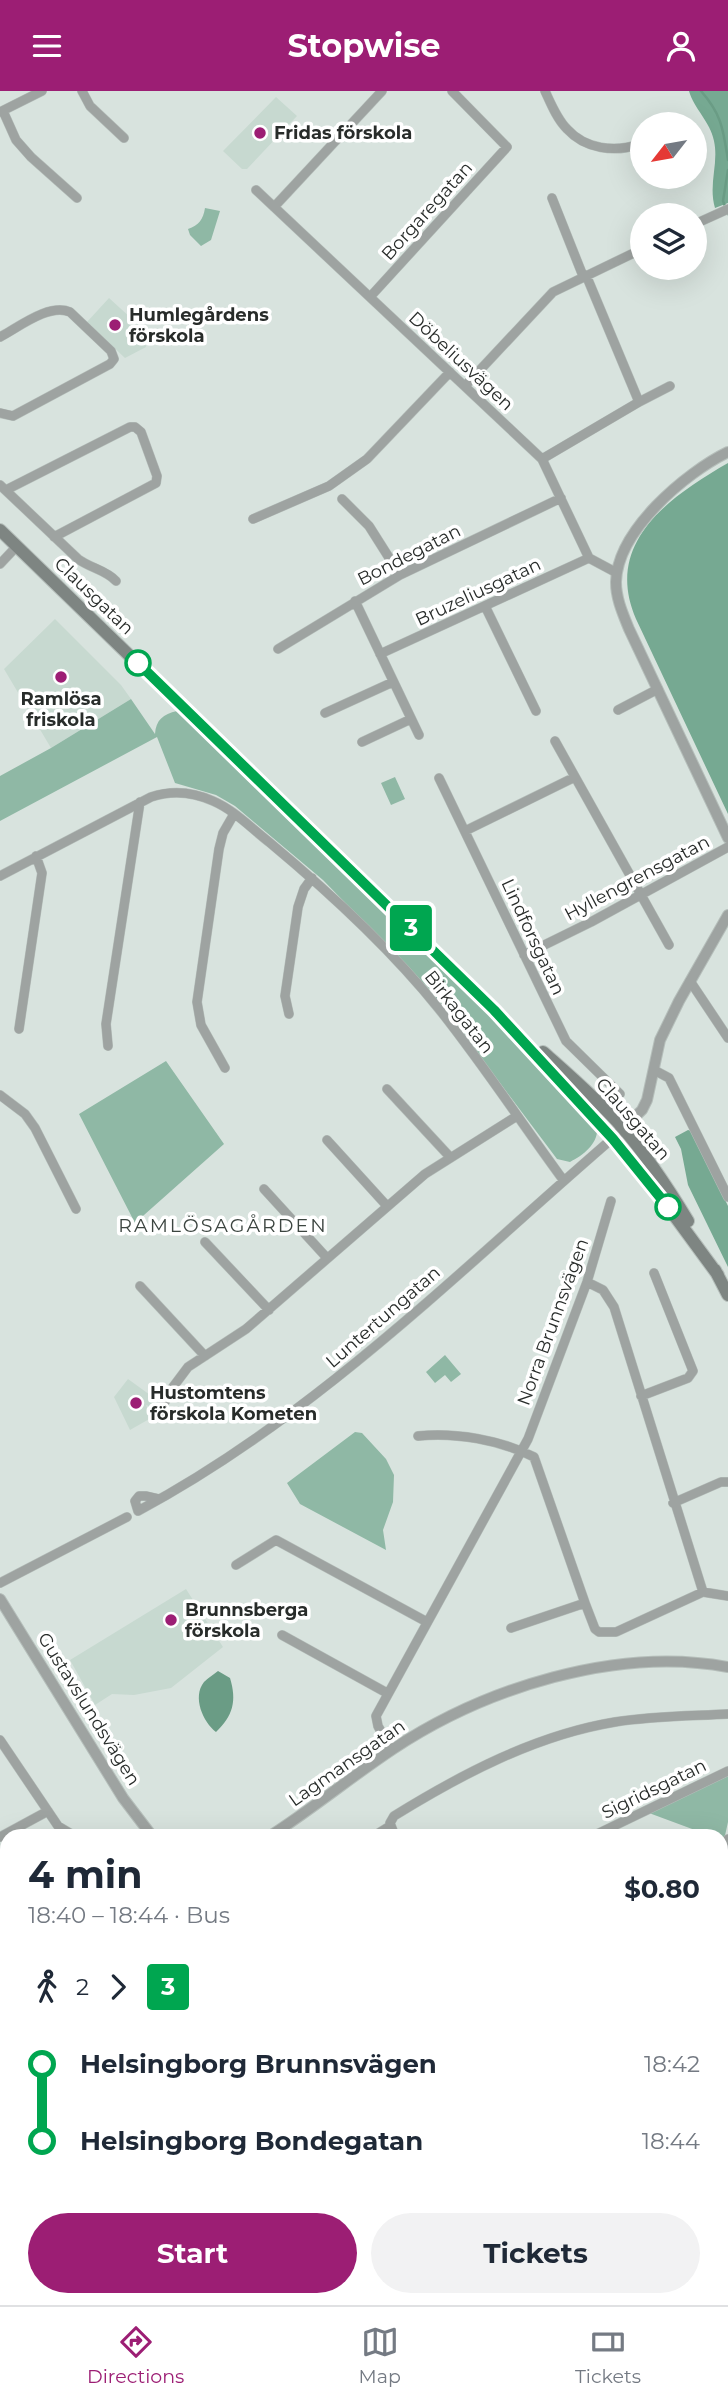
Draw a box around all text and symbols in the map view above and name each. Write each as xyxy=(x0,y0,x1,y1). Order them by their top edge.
text: Stopwise xyxy=(287,26,441,65)
icon: menu xyxy=(28,27,66,65)
icon: person xyxy=(662,27,700,65)
north arrow xyxy=(630,112,707,189)
map controls xyxy=(630,112,707,280)
place label: Fridas förskola xyxy=(274,122,412,144)
marker: Fridas förskola xyxy=(252,125,268,141)
street label: Borgaregatan xyxy=(377,157,477,265)
button: layers xyxy=(630,203,707,280)
place label: Humlegårdens förskola xyxy=(129,304,269,347)
street label: Döbeliusvägen xyxy=(404,307,518,415)
marker: Humlegårdens förskola xyxy=(107,317,123,333)
street label: Bondegatan xyxy=(354,520,464,590)
street label: Clausgatan xyxy=(50,553,138,639)
street label: Bruzeliusgatan xyxy=(412,553,544,631)
unlabelled marker xyxy=(125,650,151,676)
marker: Ramlösa friskola xyxy=(53,669,69,685)
place label: Ramlösa friskola xyxy=(21,688,102,731)
street label: Hyllengrensgatan xyxy=(561,831,713,925)
street label: Lindforsgatan xyxy=(496,875,570,999)
line badge: 3 xyxy=(388,905,434,951)
text: 3 xyxy=(404,913,418,942)
street label: Birkagatan xyxy=(420,966,498,1058)
street label: Clausgatan xyxy=(591,1073,675,1165)
unlabelled marker xyxy=(655,1194,681,1220)
district label: RAMLÖSAGÅRDEN xyxy=(118,1214,328,1237)
street label: Norra Brunnsvägen xyxy=(513,1236,593,1408)
street label: Luntertungatan xyxy=(321,1261,445,1373)
place label: Hustomtens förskola Kometen xyxy=(150,1382,317,1425)
marker: Hustomtens förskola Kometen xyxy=(128,1395,144,1411)
place label: Brunnsberga förskola xyxy=(185,1599,308,1642)
marker: Brunnsberga förskola xyxy=(163,1612,179,1628)
street label: Gustavslundsvägen xyxy=(33,1629,145,1789)
street label: Lagmansgatan xyxy=(285,1715,409,1811)
street label: Sigridsgatan xyxy=(598,1754,710,1824)
text: 4 min xyxy=(28,1851,143,1898)
text: $0.80 xyxy=(624,1873,700,1905)
text: 18:40 – 18:44 · Bus xyxy=(28,1901,230,1929)
icon: walk xyxy=(28,1968,66,2006)
icon: forward xyxy=(99,1968,137,2006)
text: 3 xyxy=(161,1972,175,2001)
text: 2 xyxy=(76,1973,89,2001)
text: Helsingborg Brunnsvägen xyxy=(80,2048,437,2080)
text: 18:42 xyxy=(644,2050,700,2078)
text: Helsingborg Bondegatan xyxy=(80,2125,423,2157)
text: 18:44 xyxy=(642,2127,700,2155)
button: Start xyxy=(28,2213,357,2293)
button: Tickets xyxy=(371,2213,700,2293)
tab: Directions xyxy=(87,2323,184,2388)
tab: Map xyxy=(359,2323,401,2388)
tab: Tickets xyxy=(575,2323,641,2388)

